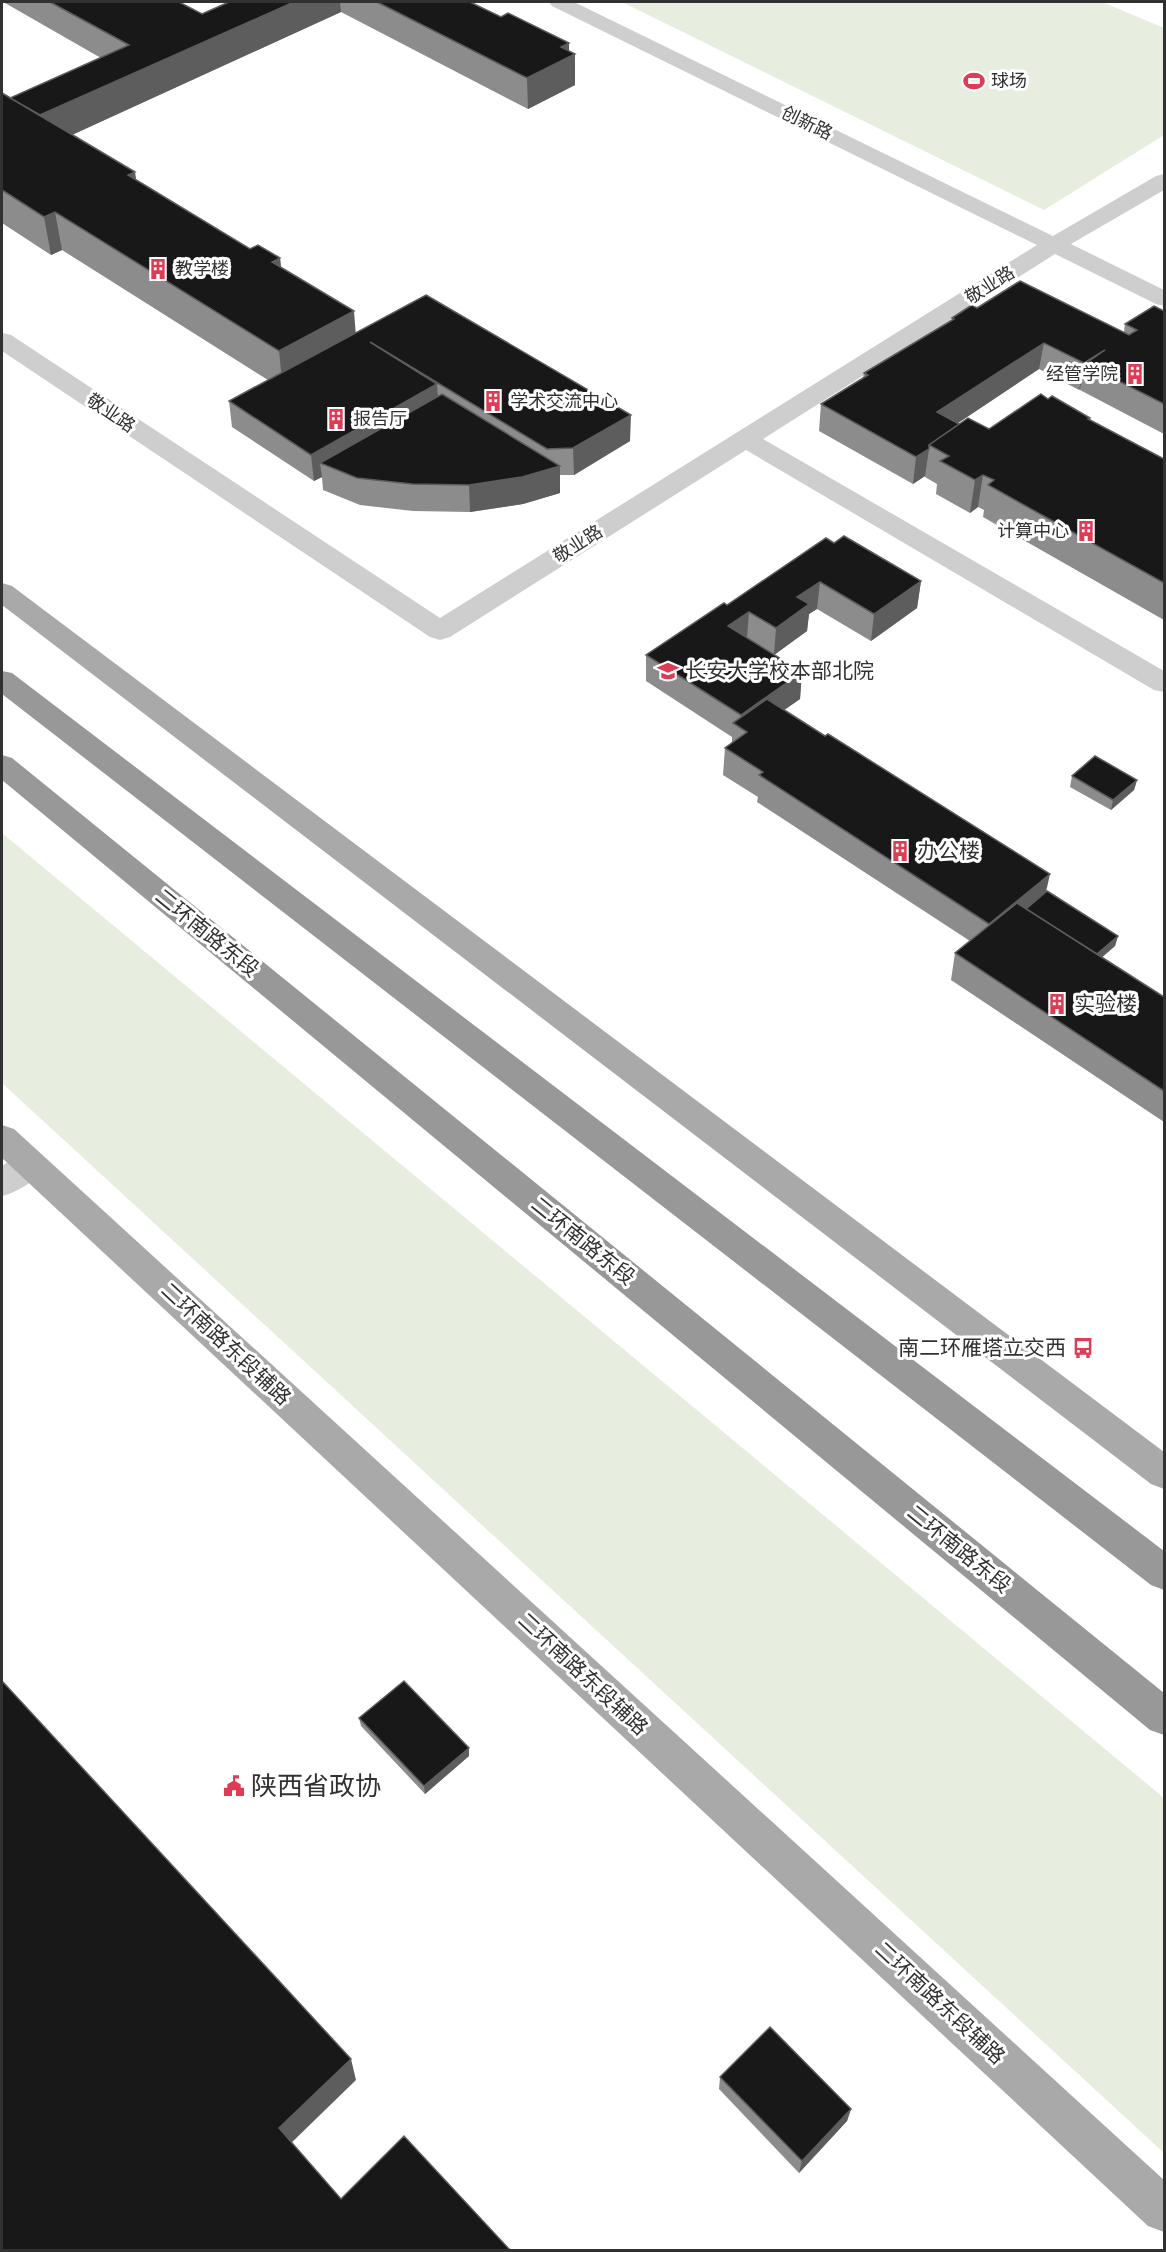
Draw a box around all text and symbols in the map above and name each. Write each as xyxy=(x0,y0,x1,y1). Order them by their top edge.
sports icon: 球场 xyxy=(962,69,986,93)
place label: 球场 xyxy=(991,69,1027,91)
street label: 创新路 xyxy=(778,100,837,144)
building icon: 教学楼 xyxy=(146,257,170,281)
place label: 教学楼 xyxy=(175,257,229,279)
street label: 敬业路 xyxy=(961,261,1018,308)
place label: 经管学院 xyxy=(1046,362,1118,384)
building icon: 经管学院 xyxy=(1123,362,1147,386)
street label: 敬业路 xyxy=(83,388,140,436)
building icon: 学术交流中心 xyxy=(481,389,505,413)
place label: 学术交流中心 xyxy=(510,389,618,411)
building icon: 报告厅 xyxy=(324,407,348,431)
place label: 报告厅 xyxy=(353,407,407,429)
place label: 计算中心 xyxy=(997,519,1069,541)
building icon: 计算中心 xyxy=(1074,519,1098,543)
street label: 敬业路 xyxy=(549,520,606,567)
place label: 长安大学校本部北院 xyxy=(685,657,874,682)
school or university icon: 长安大学校本部北院 xyxy=(656,659,680,683)
place label: 办公楼 xyxy=(917,837,980,862)
building icon: 办公楼 xyxy=(888,839,912,863)
street label: 二环南路东段 xyxy=(151,882,265,981)
place label: 实验楼 xyxy=(1074,990,1137,1015)
building icon: 实验楼 xyxy=(1045,992,1069,1016)
street label: 二环南路东段 xyxy=(527,1190,641,1289)
street label: 二环南路东段辅路 xyxy=(157,1276,297,1409)
place label: 南二环雁塔立交西 xyxy=(898,1334,1066,1359)
bus stop icon: 南二环雁塔立交西 xyxy=(1071,1336,1095,1360)
street label: 二环南路东段 xyxy=(903,1498,1017,1597)
street label: 二环南路东段辅路 xyxy=(514,1606,654,1739)
place label: 陕西省政协 xyxy=(251,1769,381,1800)
public building icon: 陕西省政协 xyxy=(222,1774,246,1798)
street label: 二环南路东段辅路 xyxy=(871,1935,1011,2068)

